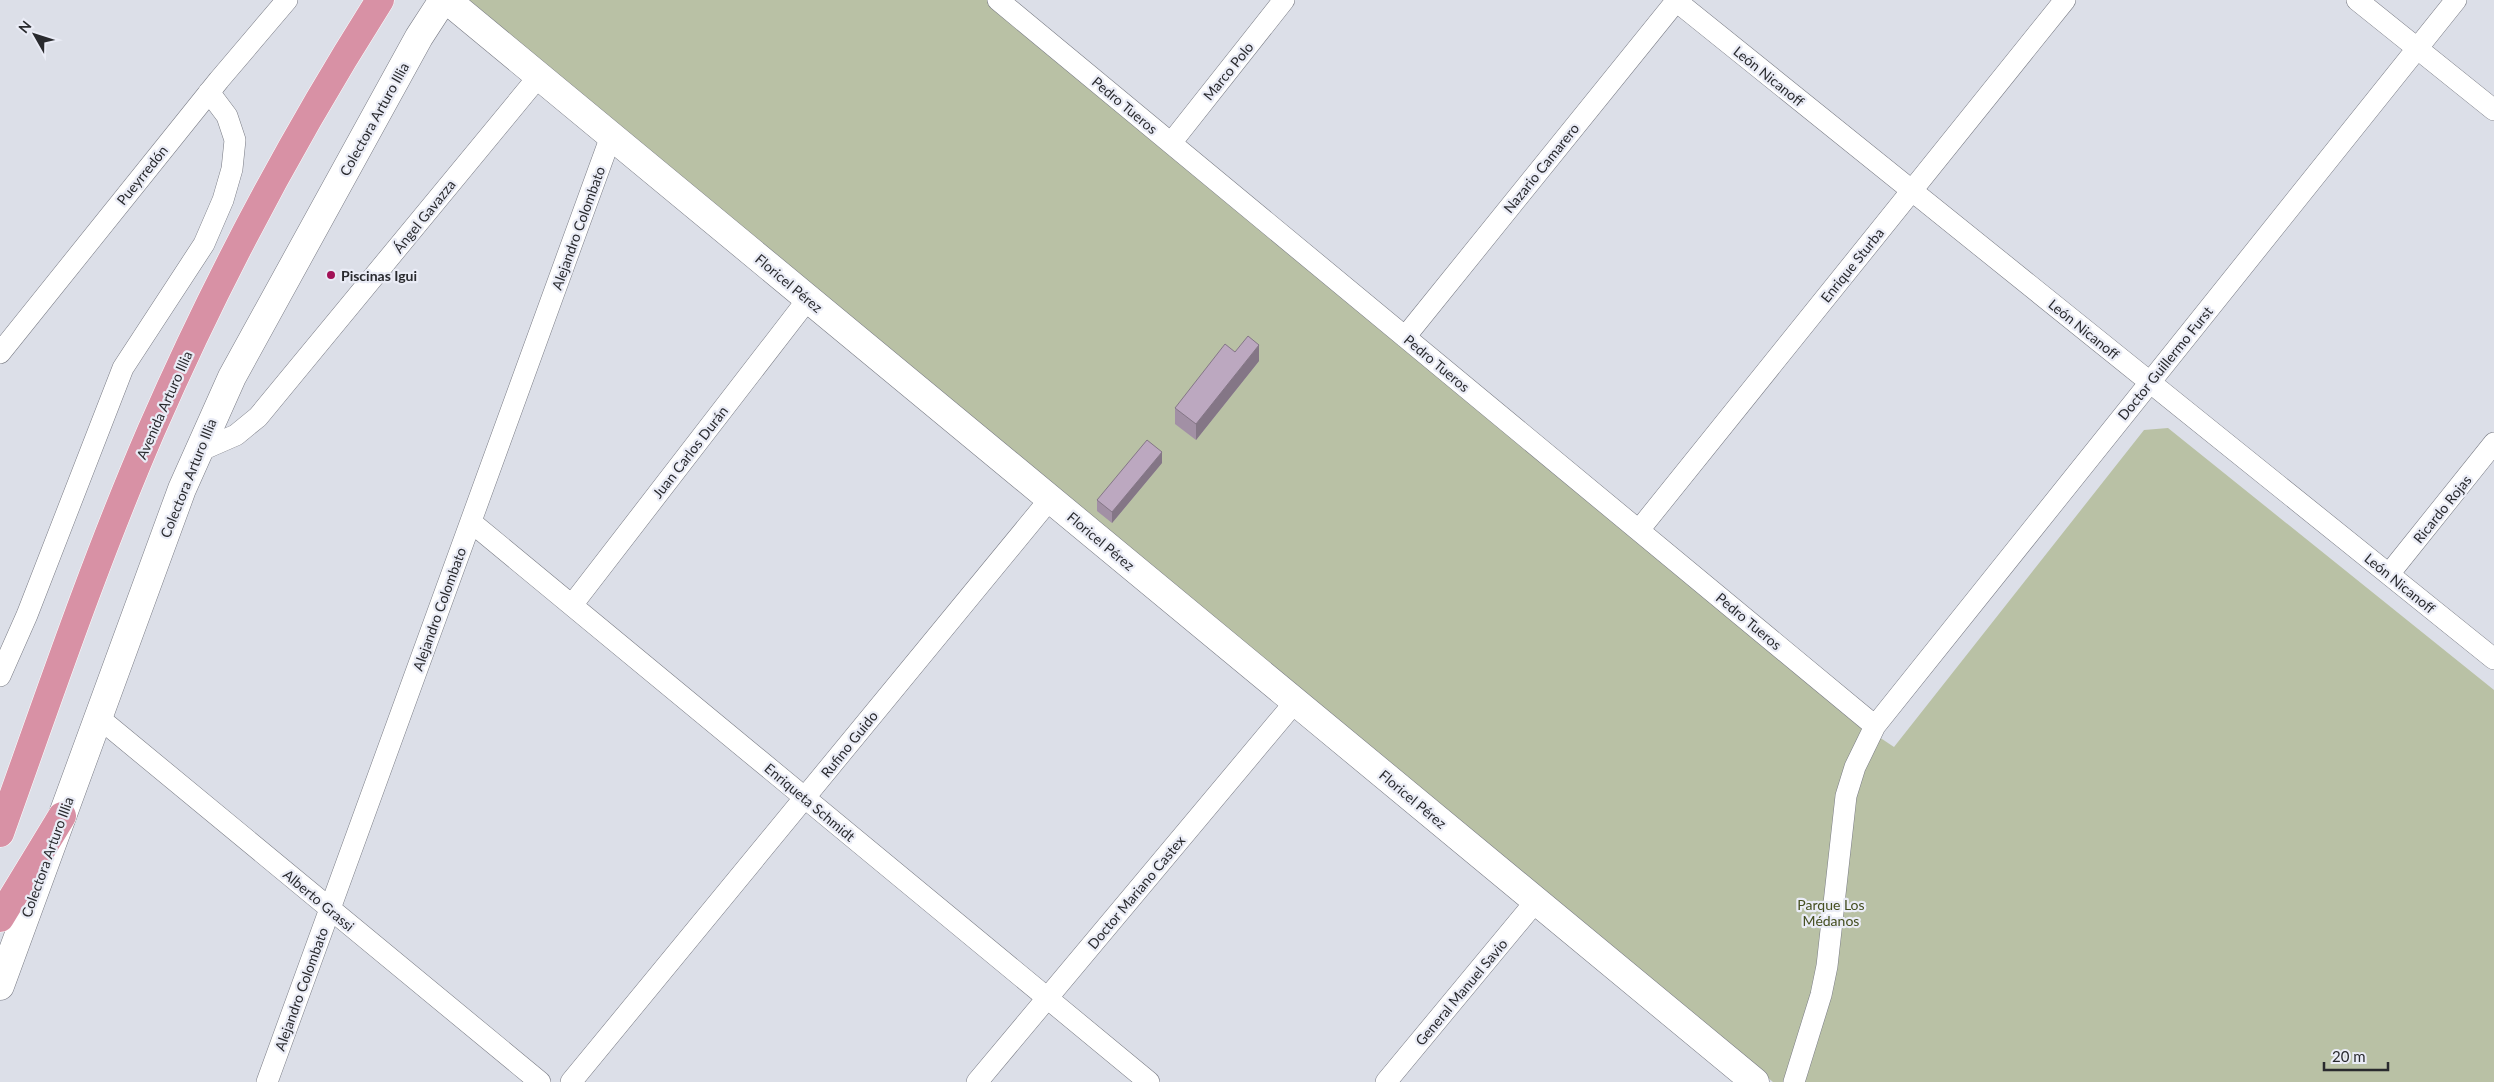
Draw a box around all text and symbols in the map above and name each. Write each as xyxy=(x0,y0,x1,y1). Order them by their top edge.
north arrow xyxy=(10,10,60,60)
text: N xyxy=(15,17,35,36)
street label: Marco Polo xyxy=(1199,38,1257,103)
street label: León Nicanoff xyxy=(1730,42,1808,110)
street label: Colectora Arturo Illia xyxy=(336,59,412,179)
street label: Pedro Tueros xyxy=(1089,73,1161,137)
street label: Nazario Camarero xyxy=(1500,120,1582,216)
street label: Pueyrredón xyxy=(113,142,171,208)
street label: Alejandro Colombato xyxy=(548,164,608,292)
street label: Ángel Gavazza xyxy=(389,176,459,256)
street label: Enrique Sturba xyxy=(1817,224,1887,306)
street label: Floricel Pérez xyxy=(752,250,826,316)
place label: Piscinas Igui xyxy=(341,267,417,284)
marker: Piscinas Igui xyxy=(325,269,337,281)
street label: León Nicanoff xyxy=(2045,295,2123,363)
street label: Doctor Guillermo Furst xyxy=(2114,303,2216,423)
street label: Pedro Tueros xyxy=(1401,331,1473,395)
street label: Avenida Arturo Illia xyxy=(132,348,196,462)
street label: Juan Carlos Durán xyxy=(649,403,731,501)
street label: Colectora Arturo Illia xyxy=(156,416,220,540)
street label: Ricardo Rojas xyxy=(2409,472,2475,546)
street label: Floricel Pérez xyxy=(1064,508,1138,574)
street label: Alejandro Colombato xyxy=(409,545,469,673)
street label: León Nicanoff xyxy=(2361,549,2439,617)
street label: Pedro Tueros xyxy=(1713,589,1785,653)
street label: Rufino Guido xyxy=(817,707,881,781)
street label: Enriqueta Schmidt xyxy=(761,759,859,845)
street label: Floricel Pérez xyxy=(1376,766,1450,832)
street label: Colectora Arturo Illia xyxy=(17,794,77,920)
street label: Doctor Mariano Castex xyxy=(1084,832,1188,952)
street label: Alberto Grassi xyxy=(280,865,358,935)
park label: Parque Los Médanos xyxy=(1797,896,1865,929)
street label: Alejandro Colombato xyxy=(271,925,331,1053)
street label: General Manuel Savio xyxy=(1411,935,1511,1049)
scale bar xyxy=(2324,1040,2388,1072)
text: 20 m xyxy=(2332,1047,2366,1065)

